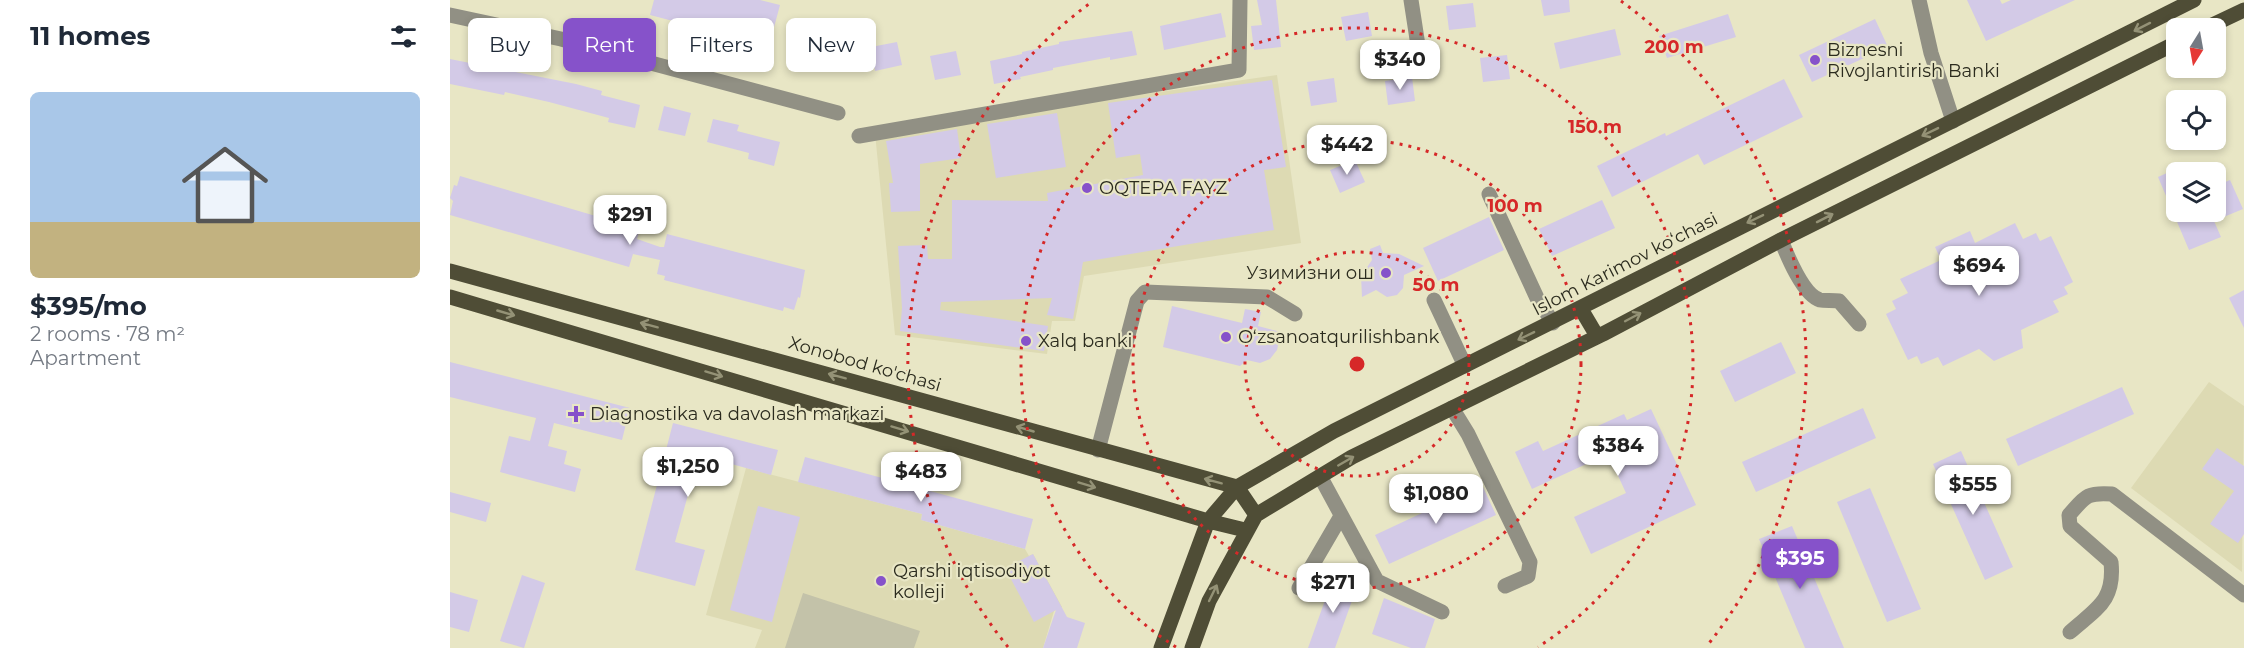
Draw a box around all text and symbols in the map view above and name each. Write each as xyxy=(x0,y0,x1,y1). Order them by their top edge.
chip: Buy xyxy=(468,18,551,72)
chip: Rent xyxy=(563,18,656,72)
chip: Filters xyxy=(668,18,774,72)
chip: New xyxy=(786,18,876,72)
north arrow xyxy=(2166,18,2226,78)
map controls xyxy=(2166,18,2226,222)
text: 11 homes xyxy=(30,20,150,52)
icon: filters xyxy=(387,20,420,53)
one-way arrow xyxy=(2134,21,2152,33)
text: 200 m xyxy=(1644,36,1704,58)
place label: Biznesni Rivojlantirish Banki xyxy=(1827,39,2000,82)
pin: $340 xyxy=(1364,40,1436,91)
text: $340 xyxy=(1374,47,1426,71)
marker: Biznesni Rivojlantirish Banki xyxy=(1808,53,1822,67)
button: locate xyxy=(2166,90,2226,150)
text: 150 m xyxy=(1568,116,1622,138)
pin: $442 xyxy=(1311,125,1383,176)
one-way arrow xyxy=(1922,127,1940,138)
icon: home xyxy=(171,131,279,239)
text: $442 xyxy=(1321,132,1373,156)
button: layers xyxy=(2166,162,2226,222)
place label: OQTEPA FAYZ xyxy=(1099,177,1227,199)
marker: OQTEPA FAYZ xyxy=(1080,181,1094,195)
pin: $291 xyxy=(594,195,666,246)
text: 100 m xyxy=(1487,195,1543,217)
text: $291 xyxy=(607,202,653,226)
street label: Islom Karimov ko‘chasi xyxy=(1529,208,1721,320)
one-way arrow xyxy=(1816,212,1833,224)
one-way arrow xyxy=(1747,213,1765,225)
pin: $694 xyxy=(1943,246,2015,297)
text: $694 xyxy=(1953,253,2005,277)
place label: Узимизни ош xyxy=(1246,262,1374,284)
marker: Узимизни ош xyxy=(1379,266,1393,280)
text: 50 m xyxy=(1413,274,1459,296)
text: $395/mo xyxy=(30,290,147,322)
one-way arrow xyxy=(496,308,515,319)
one-way arrow xyxy=(1624,311,1642,323)
one-way arrow xyxy=(640,318,659,330)
text: 2 rooms · 78 m² xyxy=(30,322,185,346)
place label: Oʻzsanoatqurilishbank xyxy=(1238,326,1440,348)
place label: Xalq banki xyxy=(1038,330,1132,352)
marker: Oʻzsanoatqurilishbank xyxy=(1219,330,1233,344)
one-way arrow xyxy=(1517,331,1535,343)
street label: Xonobod ko'chasi xyxy=(786,332,944,396)
marker: Xalq banki xyxy=(1019,334,1033,348)
text: Apartment xyxy=(30,346,141,370)
centre of rings xyxy=(1347,354,1367,374)
one-way arrow xyxy=(704,369,723,380)
one-way arrow xyxy=(828,369,847,381)
place label: Diagnostika va davolash markazi xyxy=(590,403,884,425)
marker: Diagnostika va davolash markazi xyxy=(567,405,585,423)
one-way arrow xyxy=(1015,423,1034,434)
one-way arrow xyxy=(891,424,910,435)
pin: $384 xyxy=(1582,426,1654,477)
text: $384 xyxy=(1592,433,1644,457)
pin: $1,250 xyxy=(639,447,737,498)
pin: $483 xyxy=(885,452,957,503)
text: $1,250 xyxy=(656,454,720,478)
one-way arrow xyxy=(1337,454,1354,466)
text: $483 xyxy=(895,459,947,483)
pin: $555 xyxy=(1937,465,2009,516)
text: $555 xyxy=(1949,472,1997,496)
one-way arrow xyxy=(1203,474,1222,486)
pin: $1,080 xyxy=(1387,474,1485,525)
one-way arrow xyxy=(1077,480,1096,491)
text: $1,080 xyxy=(1403,481,1469,505)
pin: $395 xyxy=(1764,539,1836,590)
text: $395 xyxy=(1775,546,1825,570)
place label: Qarshi iqtisodiyot kolleji xyxy=(893,560,1051,603)
pin: $271 xyxy=(1297,563,1369,614)
text: $271 xyxy=(1311,570,1356,594)
marker: Qarshi iqtisodiyot kolleji xyxy=(874,574,888,588)
one-way arrow xyxy=(1208,585,1219,603)

